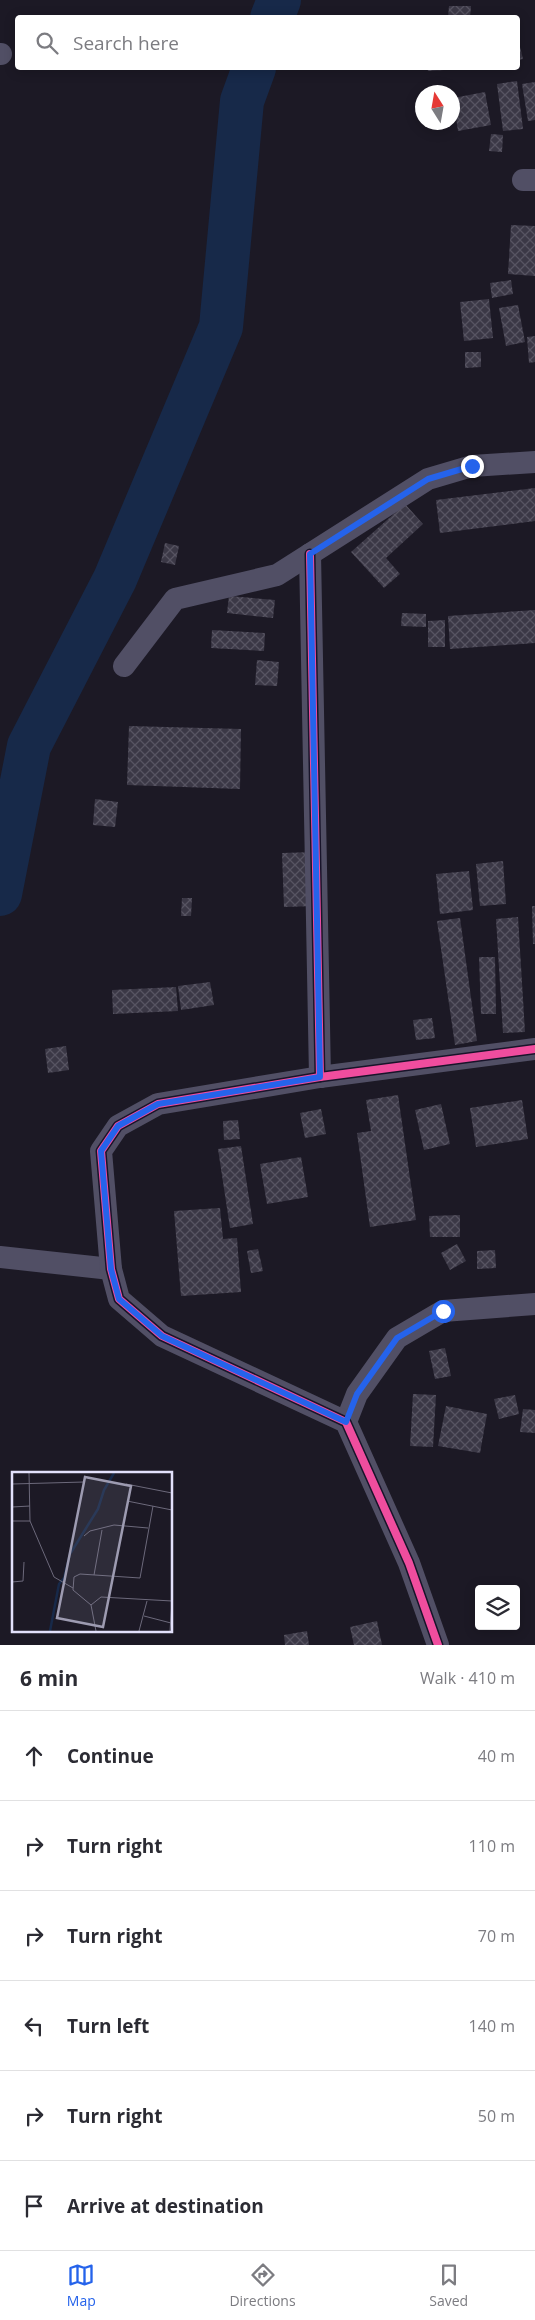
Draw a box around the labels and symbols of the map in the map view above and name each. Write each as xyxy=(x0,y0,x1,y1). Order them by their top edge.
north arrow xyxy=(415,85,460,130)
route end xyxy=(461,455,484,478)
route start xyxy=(432,1300,455,1323)
inset map xyxy=(12,1472,172,1632)

